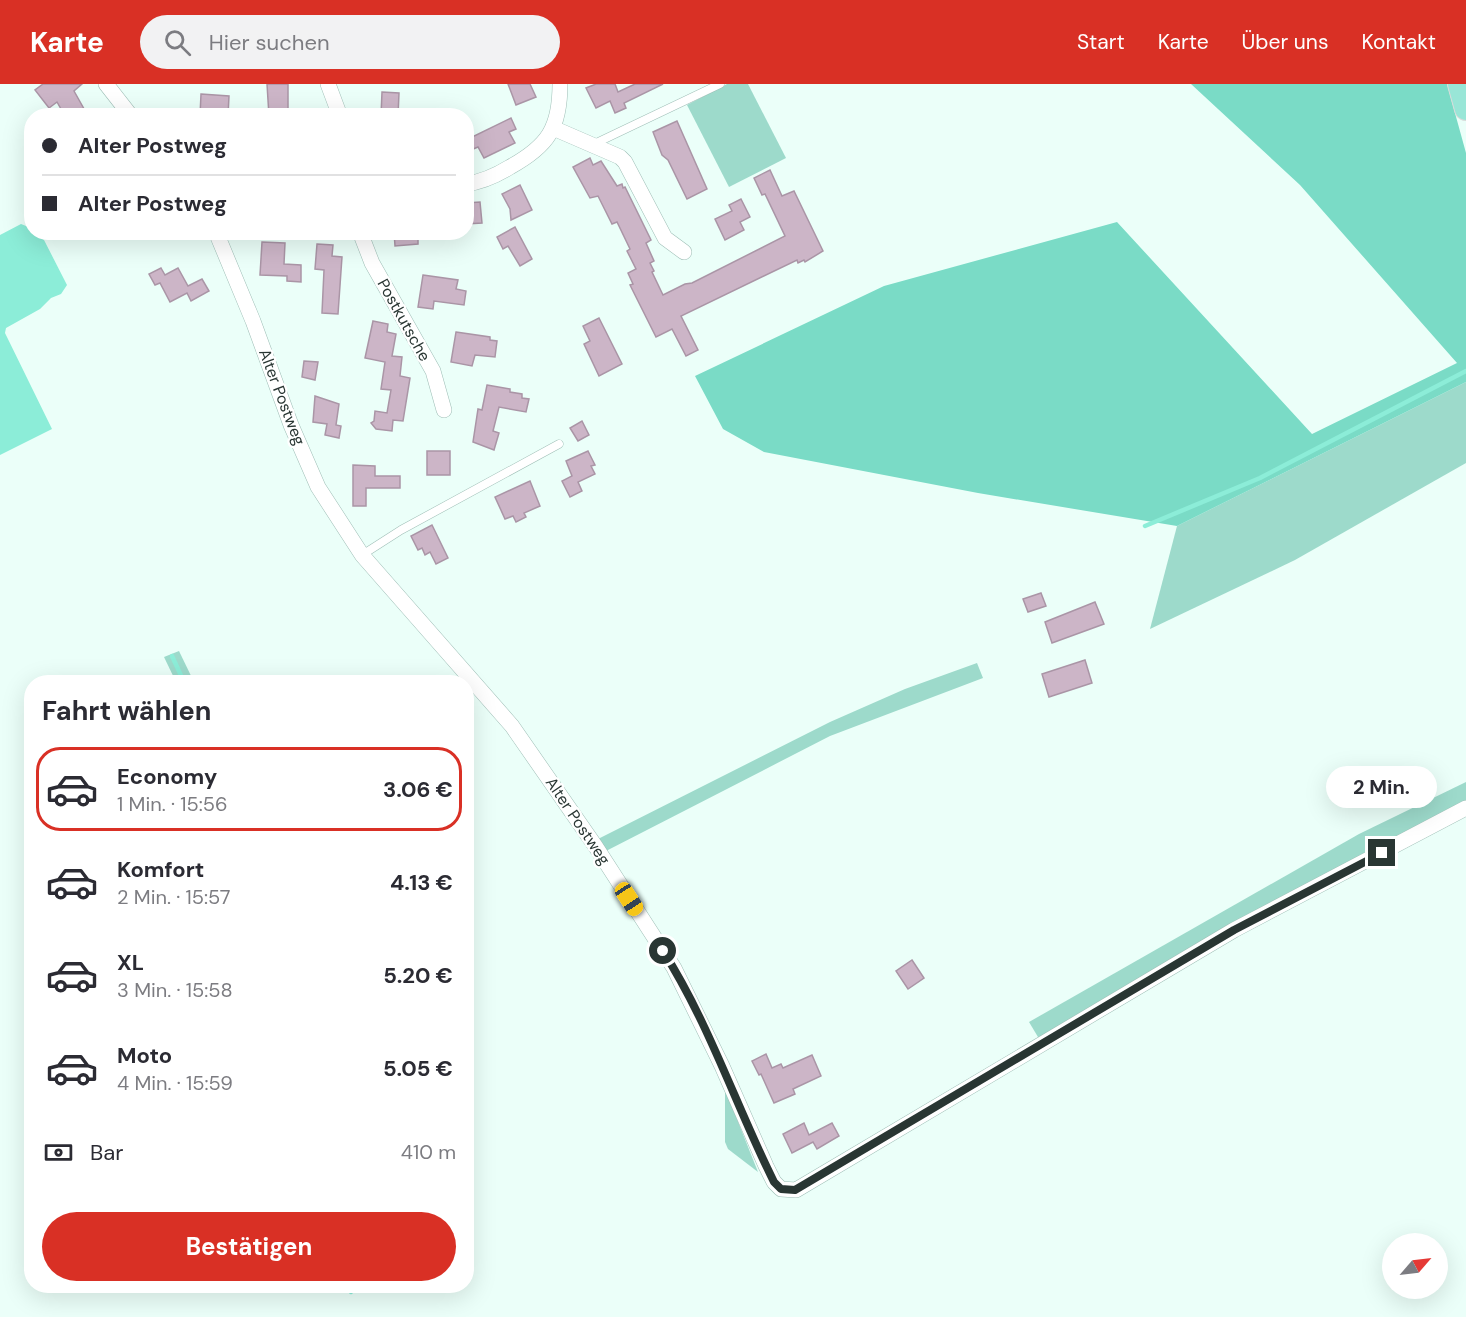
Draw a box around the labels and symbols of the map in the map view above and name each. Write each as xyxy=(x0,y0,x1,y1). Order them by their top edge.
street label: Postkutsche xyxy=(373,275,435,365)
street label: Alter Postweg xyxy=(254,346,310,448)
callout: 2 Min. xyxy=(1326,766,1438,808)
street label: Alter Postweg xyxy=(541,773,615,869)
route end xyxy=(1368,839,1395,866)
car xyxy=(612,879,646,919)
route start xyxy=(649,937,676,964)
north arrow xyxy=(1382,1233,1448,1299)

